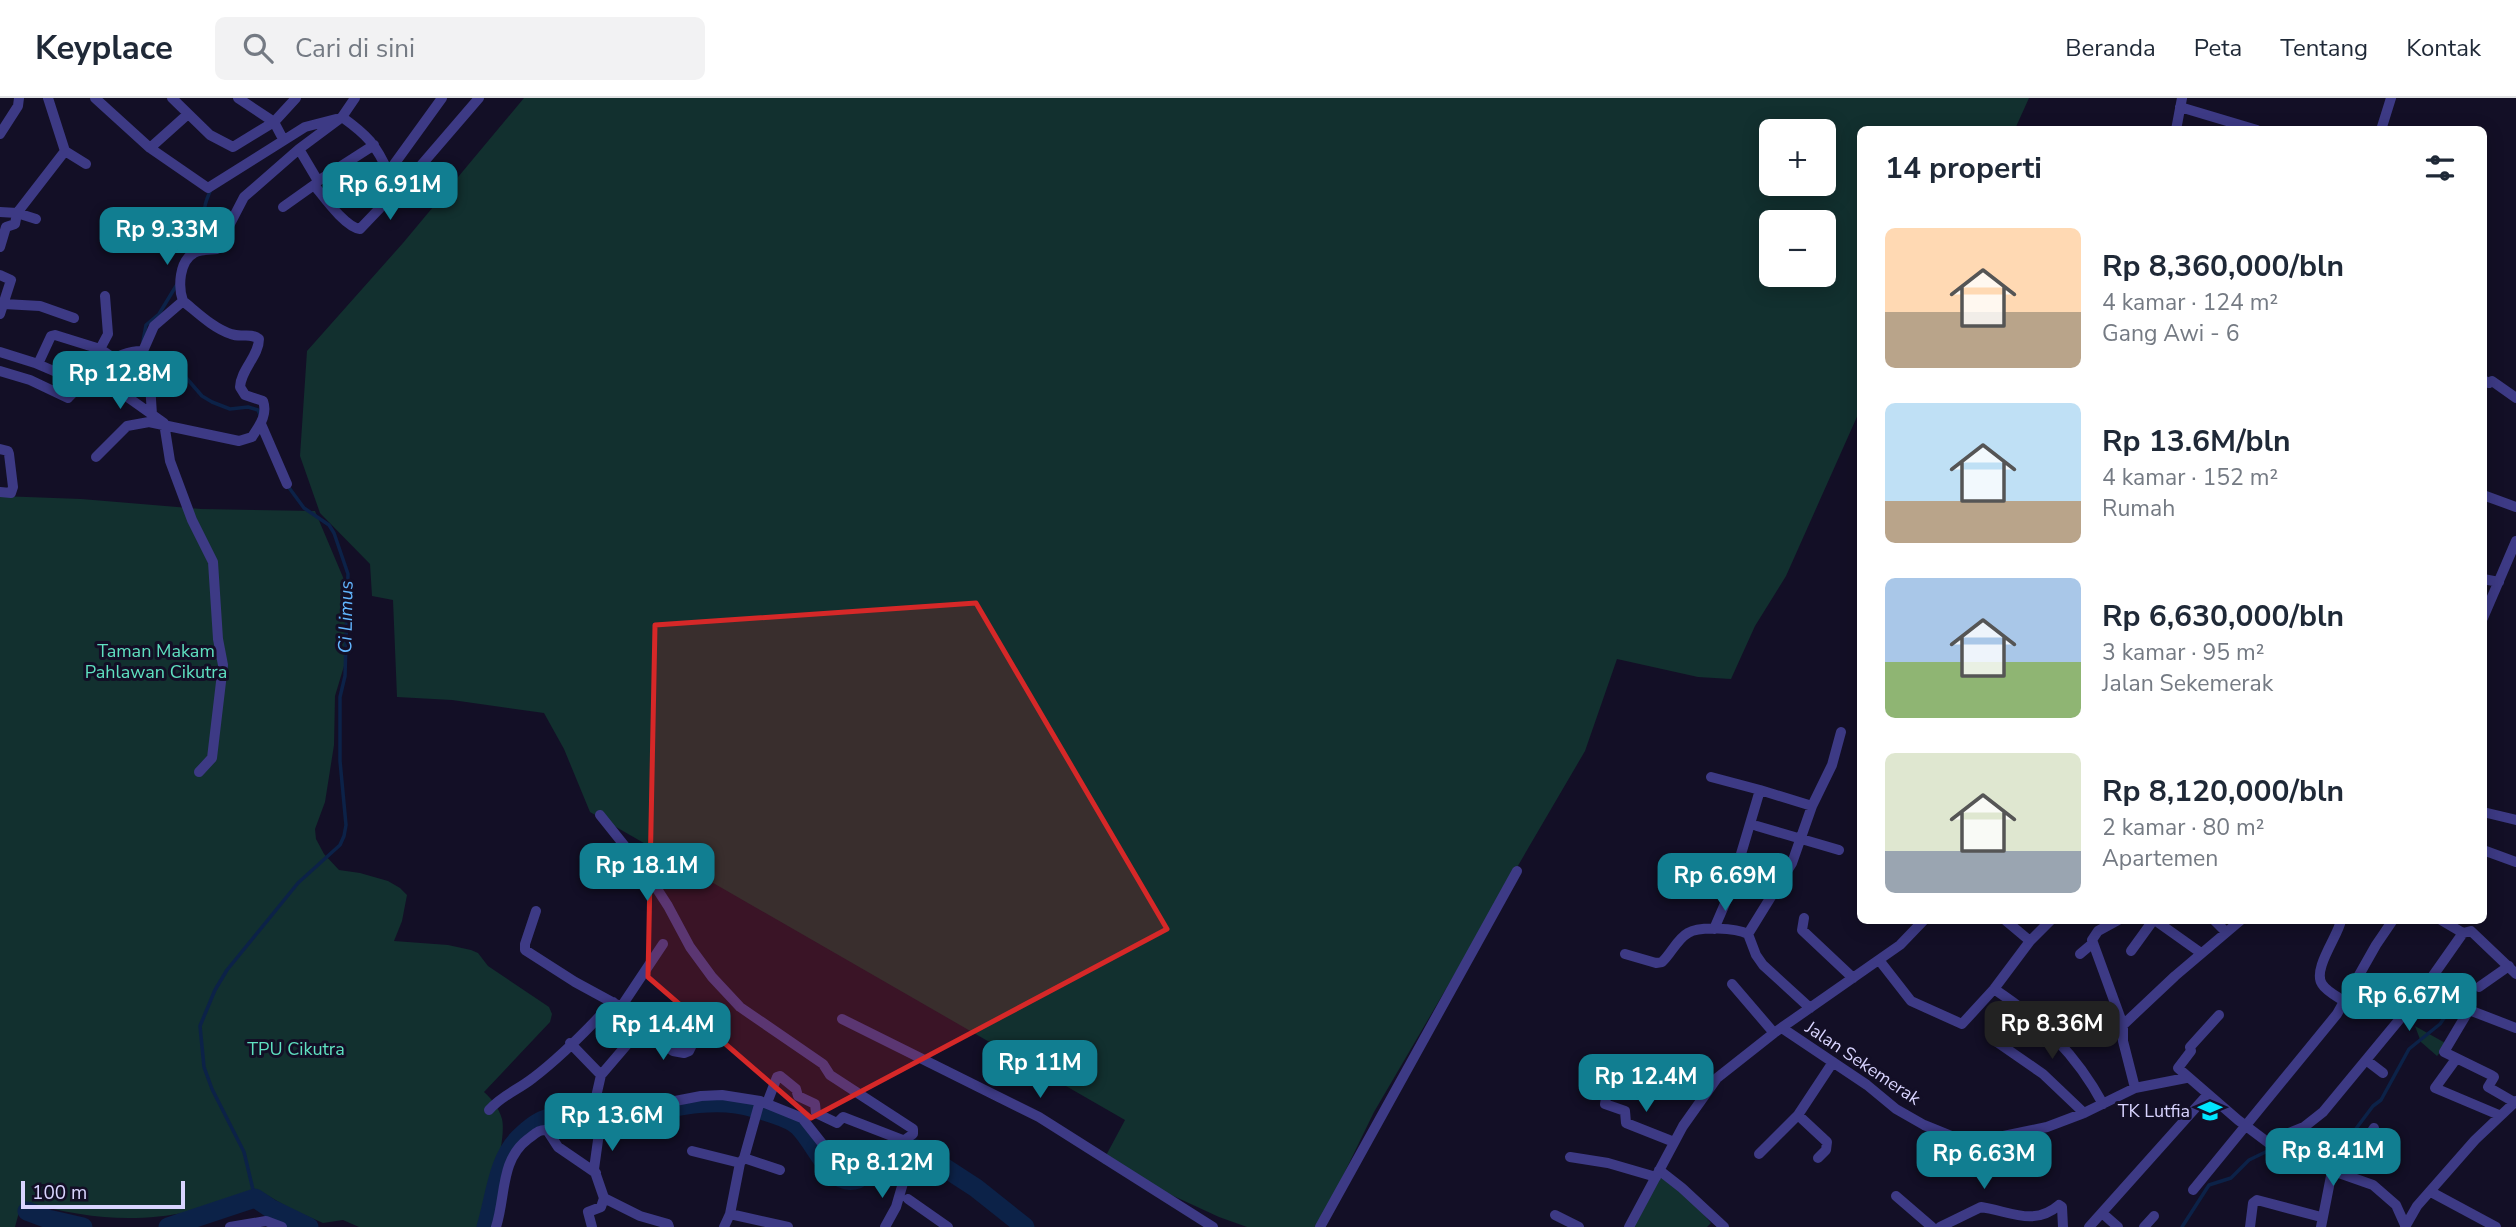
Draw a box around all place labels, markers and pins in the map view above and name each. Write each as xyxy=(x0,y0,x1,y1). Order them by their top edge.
pin: Rp 6.91M xyxy=(318,162,462,222)
pin: Rp 9.33M xyxy=(95,208,239,267)
pin: Rp 12.8M xyxy=(48,352,192,411)
pin: Rp 18.1M xyxy=(575,844,719,903)
pin: Rp 6.69M xyxy=(1653,854,1797,913)
pin: Rp 6.67M xyxy=(2337,974,2481,1033)
pin: Rp 14.4M xyxy=(591,1002,735,1062)
pin: Rp 8.36M xyxy=(1980,1002,2124,1061)
pin: Rp 11M xyxy=(983,1040,1097,1100)
pin: Rp 12.4M xyxy=(1574,1054,1718,1114)
pin: Rp 13.6M xyxy=(540,1094,684,1153)
school or university icon: TK Lutfia xyxy=(2196,1097,2224,1125)
place label: TK Lutfia xyxy=(2118,1099,2190,1123)
pin: Rp 8.41M xyxy=(2261,1128,2405,1188)
pin: Rp 6.63M xyxy=(1912,1132,2056,1191)
pin: Rp 8.12M xyxy=(810,1140,954,1200)

